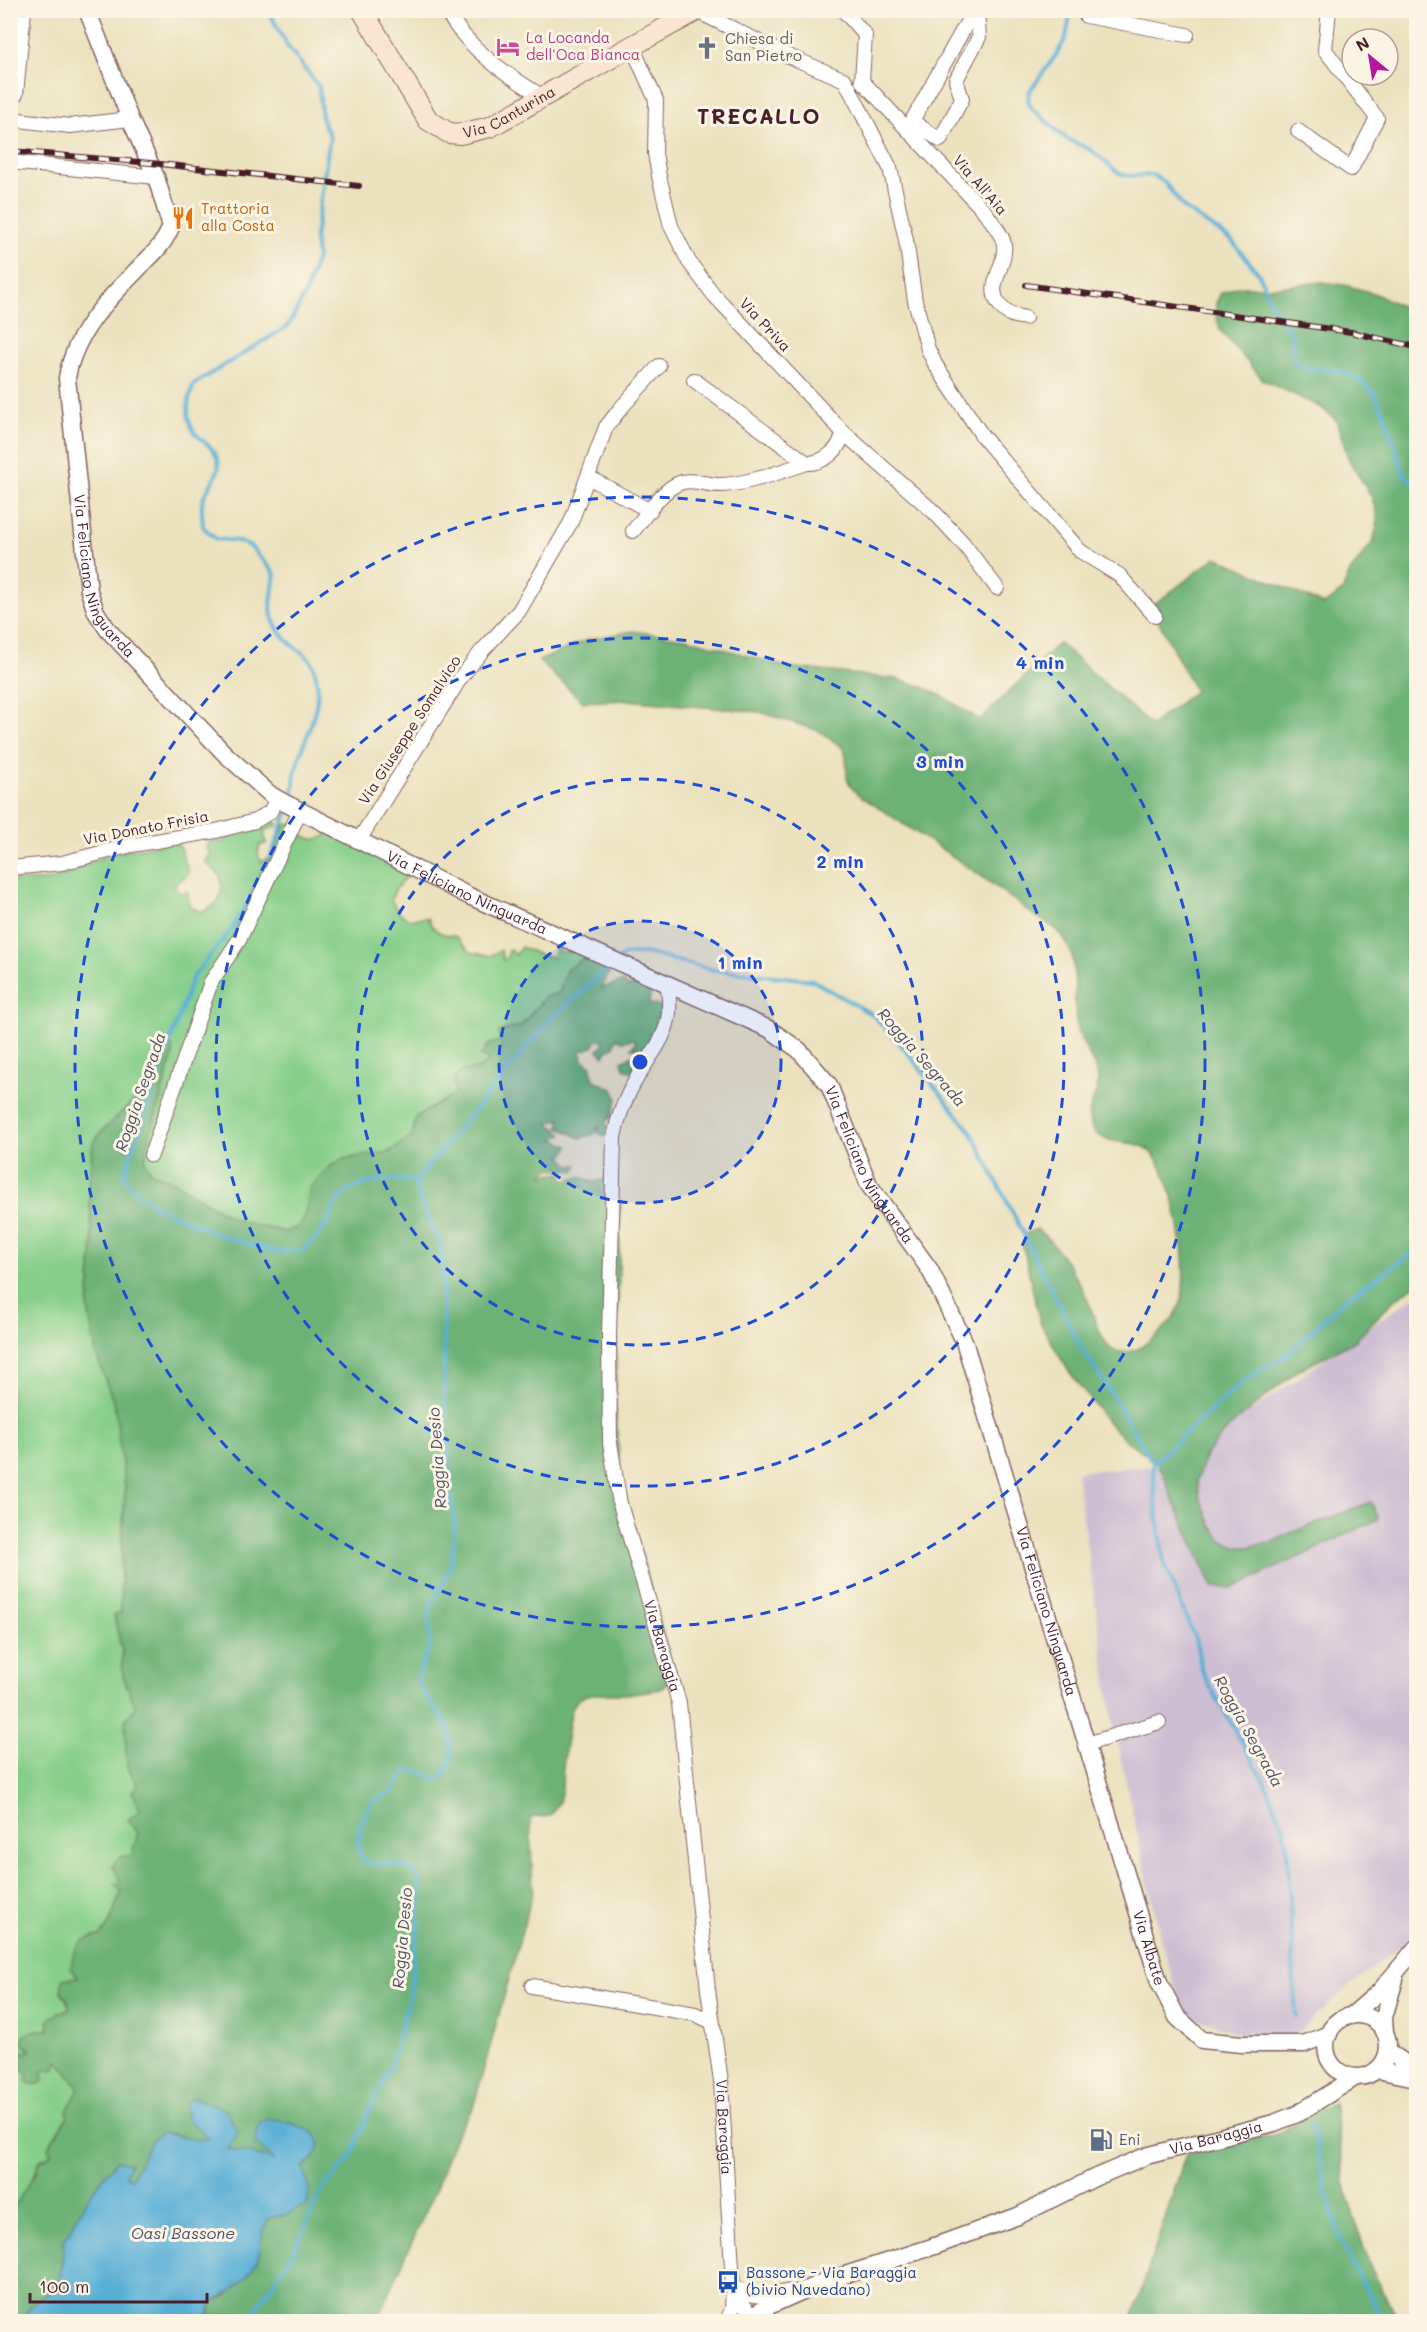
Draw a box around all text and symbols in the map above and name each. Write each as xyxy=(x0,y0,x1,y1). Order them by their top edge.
place label: La Locanda dell'Oca Bianca xyxy=(526,27,640,64)
north arrow xyxy=(1340,27,1400,87)
place label: Chiesa di San Pietro xyxy=(725,28,802,65)
text: N xyxy=(1352,31,1373,56)
hotel icon: La Locanda dell'Oca Bianca xyxy=(495,34,521,60)
church icon: Chiesa di San Pietro xyxy=(694,35,720,61)
street label: Via Canturina xyxy=(461,81,559,142)
district label: TRECALLO xyxy=(697,102,821,129)
street label: Via All'Aia xyxy=(949,150,1013,219)
place label: Trattoria alla Costa xyxy=(201,198,275,235)
restaurant icon: Trattoria alla Costa xyxy=(170,205,196,231)
street label: Via Priva xyxy=(736,293,796,356)
street label: Via Feliciano Ninguarda xyxy=(70,493,140,662)
text: 4 min xyxy=(1016,650,1064,674)
street label: Via Giuseppe Somalvico xyxy=(353,651,465,808)
text: 3 min xyxy=(916,749,964,773)
street label: Via Donato Frisia xyxy=(81,805,210,849)
street label: Via Feliciano Ninguarda xyxy=(383,845,551,939)
text: 2 min xyxy=(816,849,864,873)
text: 1 min xyxy=(717,950,763,974)
water label: Roggia Segrada xyxy=(874,1003,971,1111)
water label: Roggia Segrada xyxy=(109,1030,170,1154)
centre of rings xyxy=(630,1052,650,1072)
street label: Via Feliciano Ninguarda xyxy=(821,1083,919,1247)
water label: Roggia Desio xyxy=(422,1406,451,1509)
street label: Via Feliciano Ninguarda xyxy=(1012,1524,1082,1698)
street label: Via Baraggia xyxy=(640,1597,686,1694)
water label: Roggia Segrada xyxy=(1210,1671,1289,1790)
water label: Roggia Desio xyxy=(387,1886,416,1989)
street label: Via Albate xyxy=(1129,1908,1171,1988)
street label: Via Baraggia xyxy=(712,2079,737,2175)
street label: Via Baraggia xyxy=(1167,2115,1264,2159)
fuel station icon: Eni xyxy=(1088,2127,1114,2153)
place label: Eni xyxy=(1119,2129,1141,2149)
water label: Oasi Bassone xyxy=(131,2222,235,2243)
place label: Bassone - Via Baraggia (bivio Navedano) xyxy=(746,2262,917,2299)
scale bar xyxy=(30,2266,207,2304)
bus stop icon: Bassone - Via Baraggia (bivio Navedano) xyxy=(715,2269,741,2295)
text: 100 m xyxy=(39,2274,89,2298)

